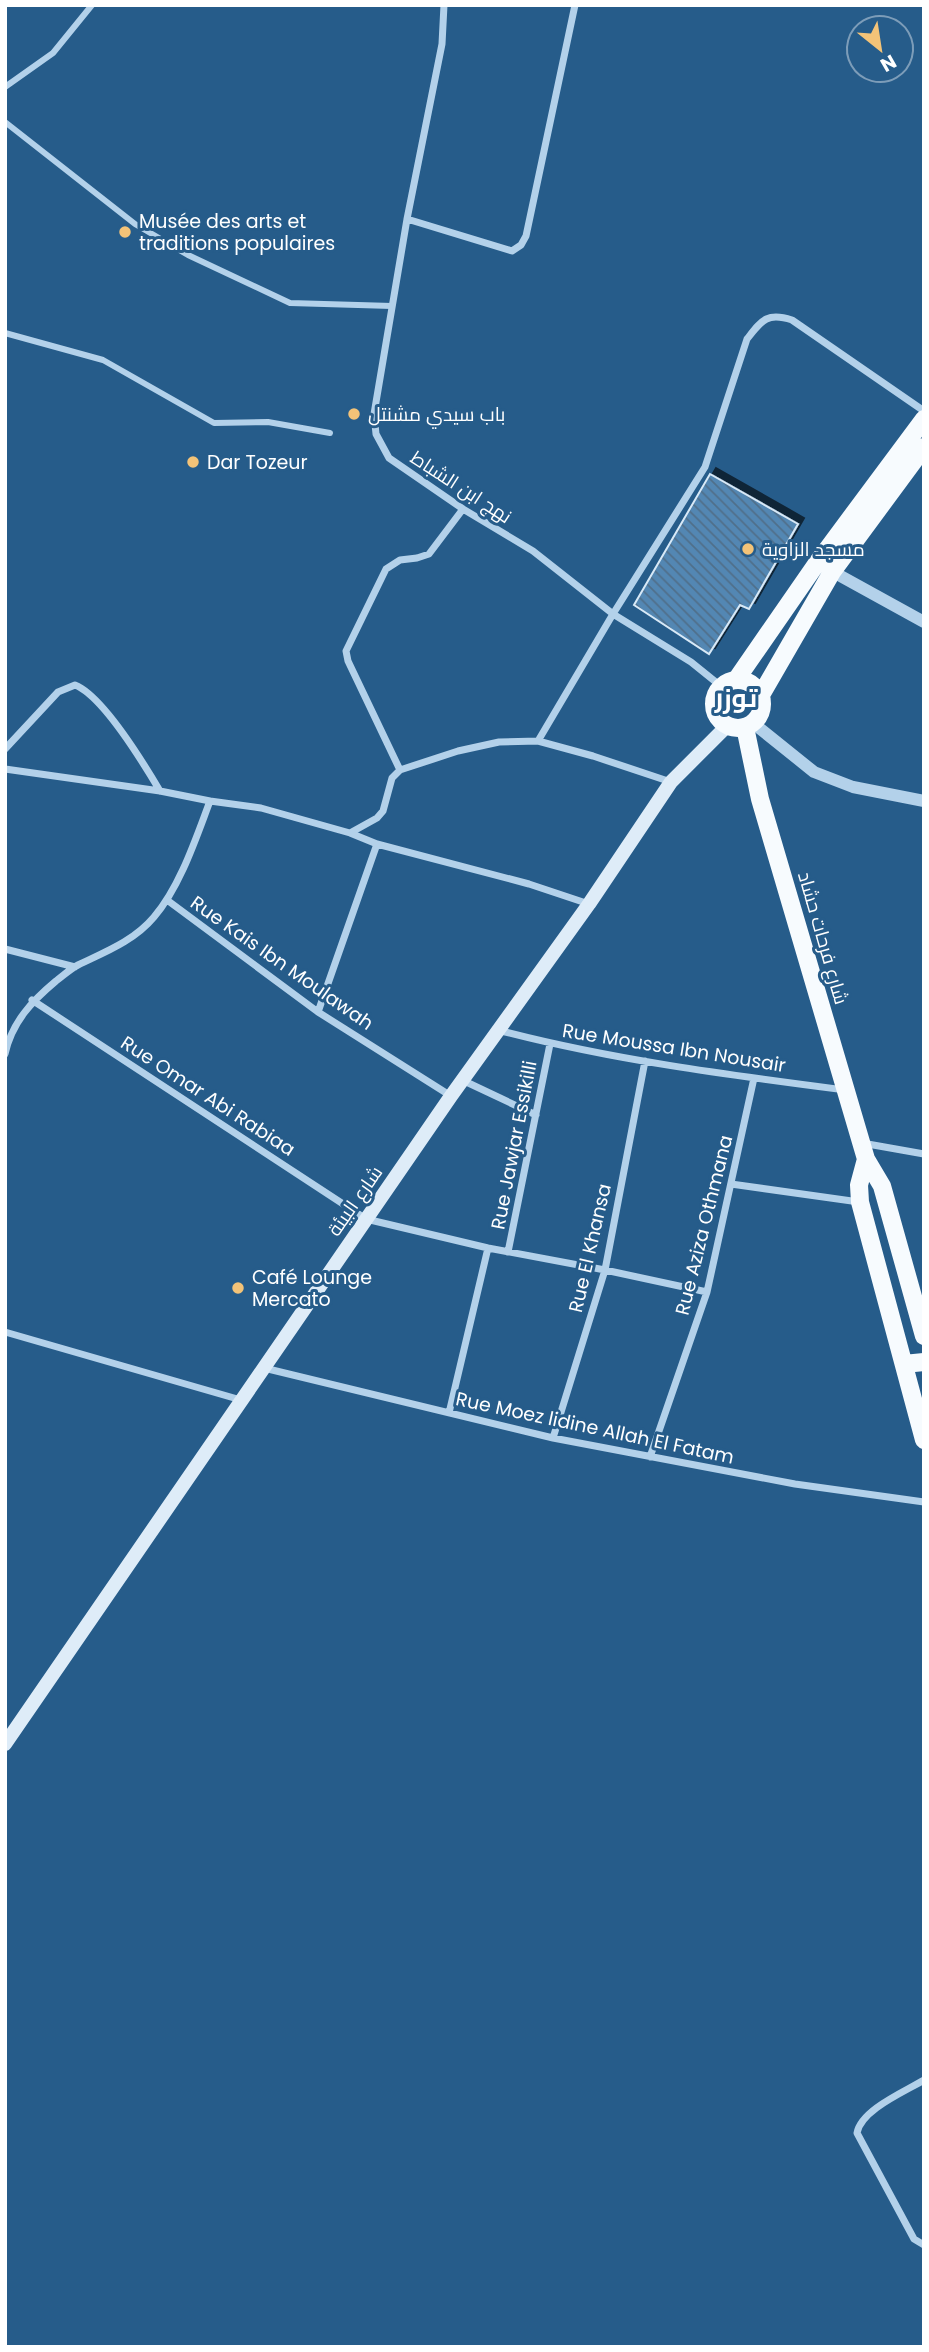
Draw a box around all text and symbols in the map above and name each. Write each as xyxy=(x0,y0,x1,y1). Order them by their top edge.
north arrow xyxy=(845,14,915,84)
text: N xyxy=(875,48,901,79)
place label: Musée des arts et traditions populaires xyxy=(139,208,335,257)
marker: Musée des arts et traditions populaires xyxy=(117,224,133,240)
place label: باب سيدي مشنتل xyxy=(368,401,505,429)
marker: باب سيدي مشنتل xyxy=(346,406,362,422)
street label: نهج ابن الشباط xyxy=(405,444,517,530)
place label: Dar Tozeur xyxy=(207,449,308,476)
marker: Dar Tozeur xyxy=(185,454,201,470)
place label: مسجد الزاوية xyxy=(762,536,865,563)
marker: مسجد الزاوية xyxy=(740,541,756,557)
district label: توزر xyxy=(714,680,758,716)
street label: شارع فرحات حشاد xyxy=(791,868,855,1008)
street label: Rue Kais Ibn Moulawah xyxy=(185,889,379,1037)
street label: Rue Moussa Ibn Nousair xyxy=(560,1017,788,1079)
street label: Rue Omar Abi Rabiaa xyxy=(115,1029,301,1163)
street label: Rue Jawjar Essikilli xyxy=(484,1058,544,1232)
street label: Rue Aziza Othmana xyxy=(669,1132,739,1318)
street label: شارع البيئة xyxy=(321,1161,389,1241)
street label: Rue El Khansa xyxy=(562,1181,618,1315)
place label: Café Lounge Mercato xyxy=(252,1264,372,1313)
marker: Café Lounge Mercato xyxy=(230,1280,246,1296)
street label: Rue Moez lidine Allah El Fatam xyxy=(453,1385,737,1471)

